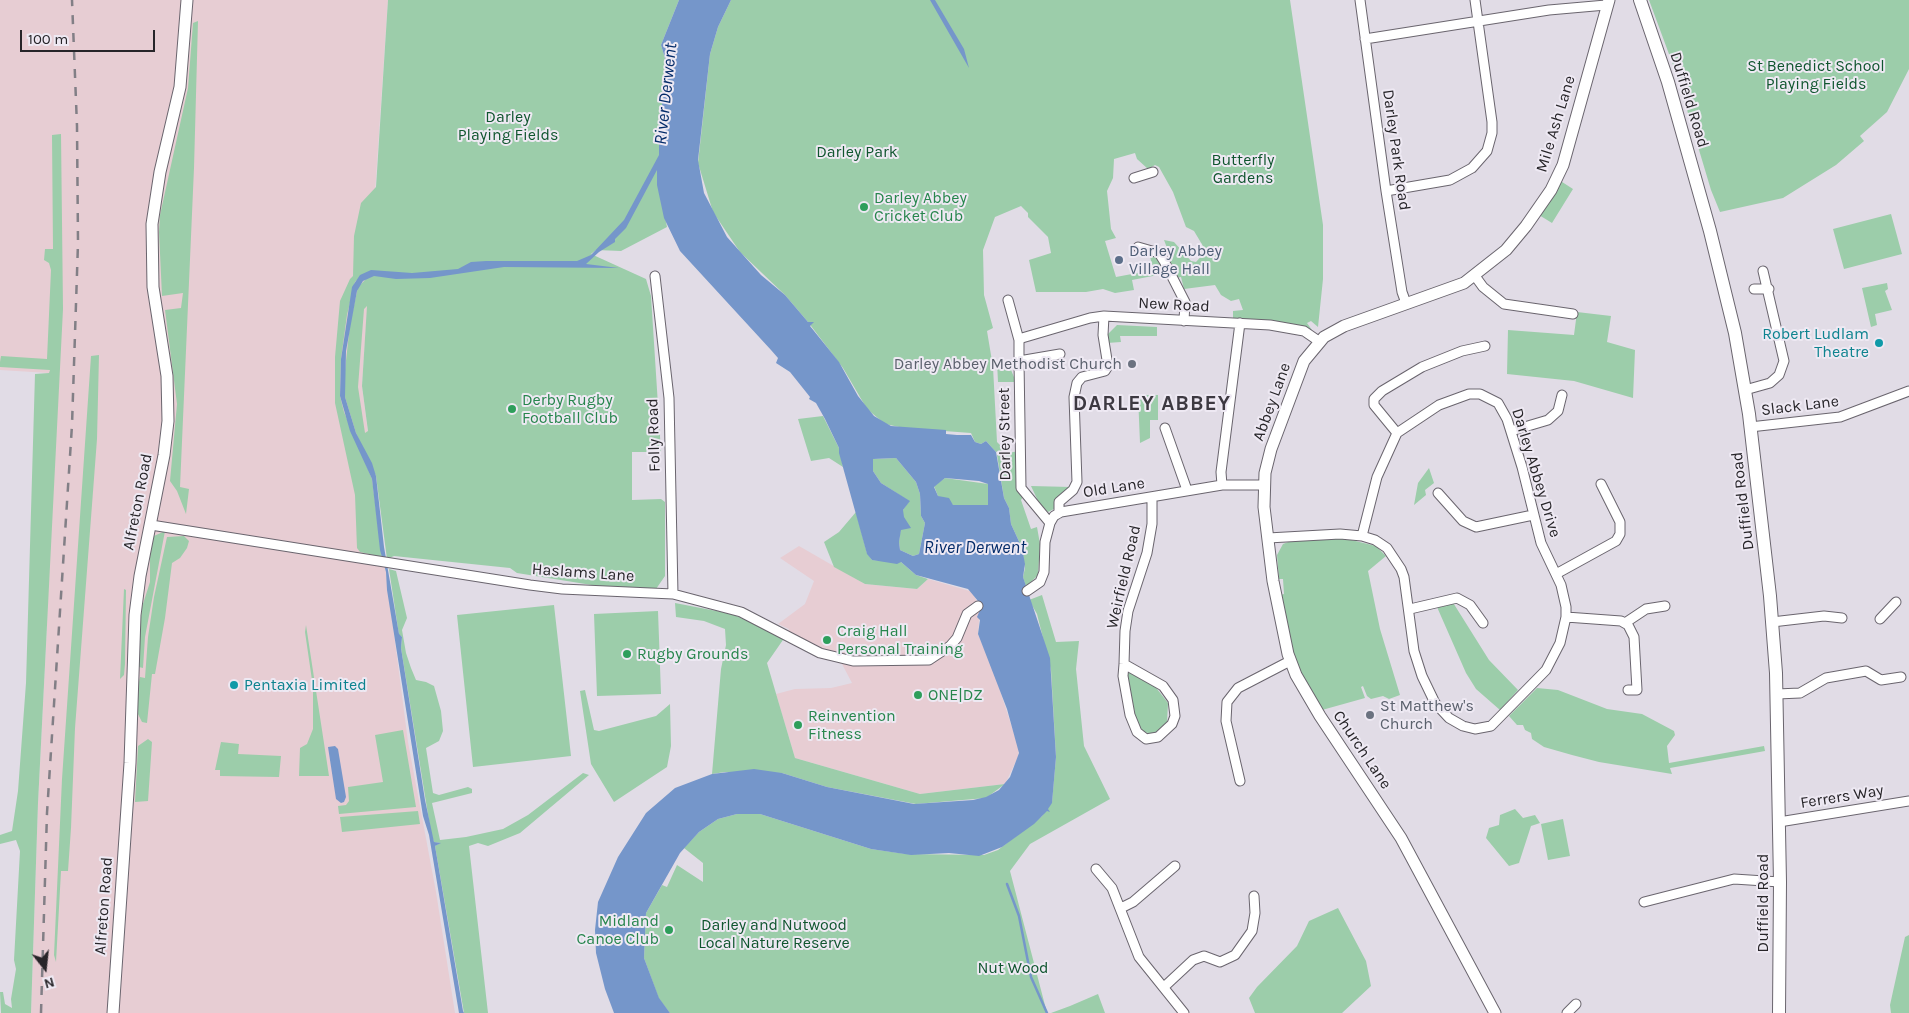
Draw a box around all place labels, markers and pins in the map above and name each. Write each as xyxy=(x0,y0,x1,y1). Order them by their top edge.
place label: Darley Abbey Cricket Club xyxy=(874,188,967,226)
marker: Darley Abbey Cricket Club xyxy=(858,201,870,213)
place label: Darley Abbey Village Hall xyxy=(1129,241,1222,279)
marker: Darley Abbey Village Hall xyxy=(1113,254,1125,266)
place label: Robert Ludlam Theatre xyxy=(1762,324,1869,362)
marker: Robert Ludlam Theatre xyxy=(1873,337,1885,349)
place label: Darley Abbey Methodist Church xyxy=(894,354,1122,374)
marker: Darley Abbey Methodist Church xyxy=(1126,358,1138,370)
place label: Derby Rugby Football Club xyxy=(522,390,618,428)
marker: Derby Rugby Football Club xyxy=(506,403,518,415)
place label: Craig Hall Personal Training xyxy=(837,621,963,659)
marker: Craig Hall Personal Training xyxy=(821,634,833,646)
place label: Rugby Grounds xyxy=(637,644,748,664)
marker: Rugby Grounds xyxy=(621,648,633,660)
place label: Pentaxia Limited xyxy=(244,675,367,695)
marker: Pentaxia Limited xyxy=(228,679,240,691)
place label: ONE|DZ xyxy=(928,685,983,705)
marker: ONE|DZ xyxy=(912,689,924,701)
place label: St Matthew's Church xyxy=(1380,696,1474,734)
place label: Reinvention Fitness xyxy=(808,706,896,744)
marker: St Matthew's Church xyxy=(1364,709,1376,721)
marker: Reinvention Fitness xyxy=(792,719,804,731)
place label: Midland Canoe Club xyxy=(577,911,659,949)
marker: Midland Canoe Club xyxy=(663,924,675,936)

